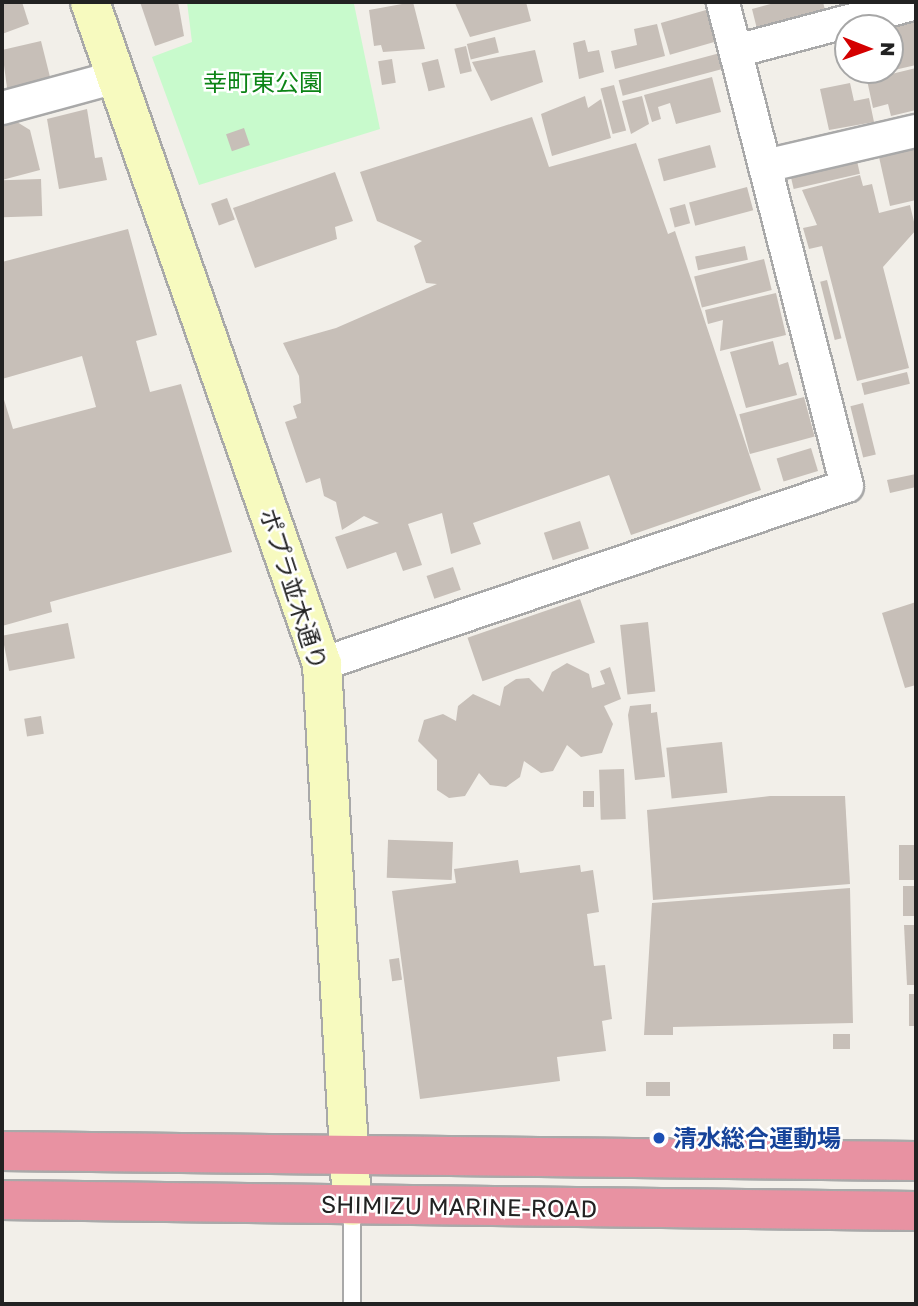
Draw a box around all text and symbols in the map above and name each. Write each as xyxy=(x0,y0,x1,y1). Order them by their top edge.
north arrow xyxy=(834,14,904,84)
text: N xyxy=(877,42,900,57)
park label: 幸町東公園 xyxy=(203,68,323,96)
street label: ポプラ並木通り xyxy=(254,505,334,673)
place label: 清水総合運動場 xyxy=(673,1124,841,1152)
marker: 清水総合運動場 xyxy=(651,1130,667,1146)
street label: SHIMIZU MARINE-ROAD xyxy=(321,1189,597,1223)

